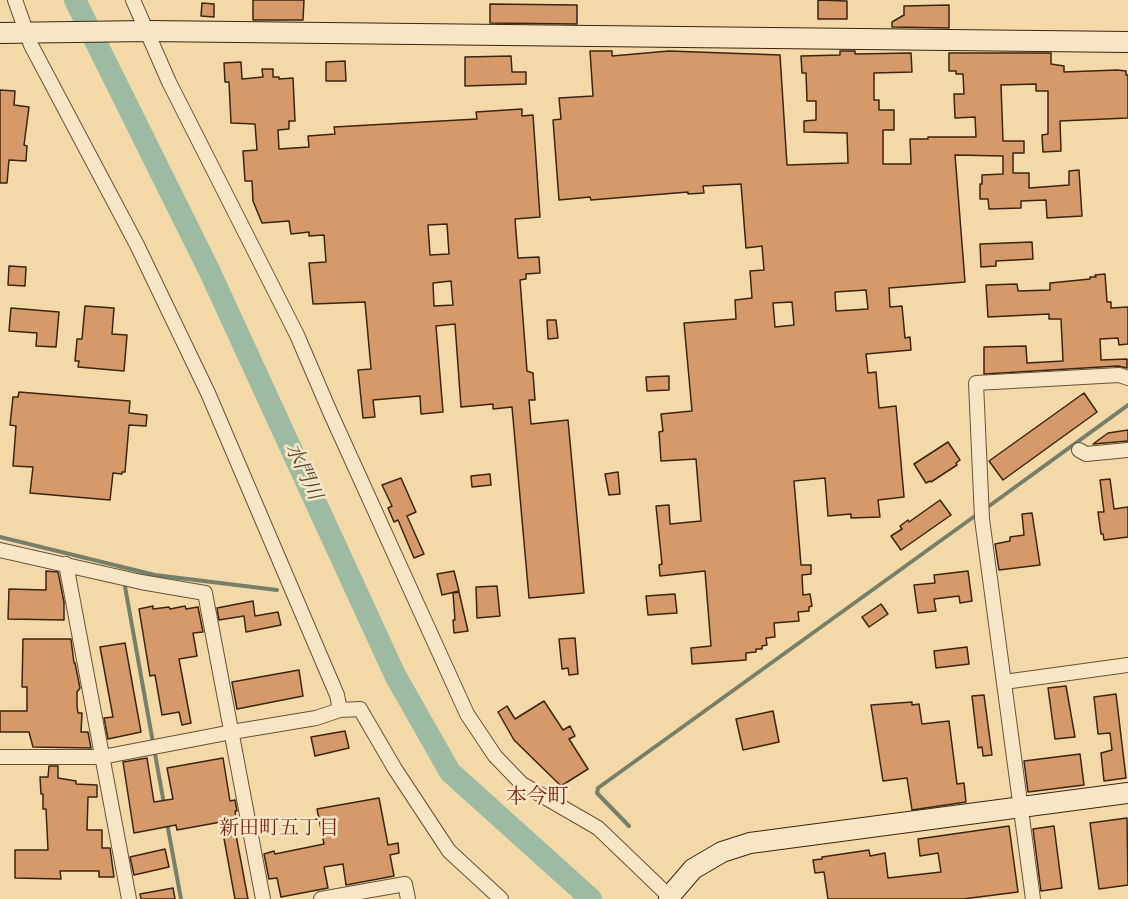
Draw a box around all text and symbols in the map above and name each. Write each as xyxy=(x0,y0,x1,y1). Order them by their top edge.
water label: 水門川 xyxy=(278,440,326,504)
district label: 本今町 xyxy=(506,785,568,811)
district label: 新田町五丁目 xyxy=(219,818,339,842)

